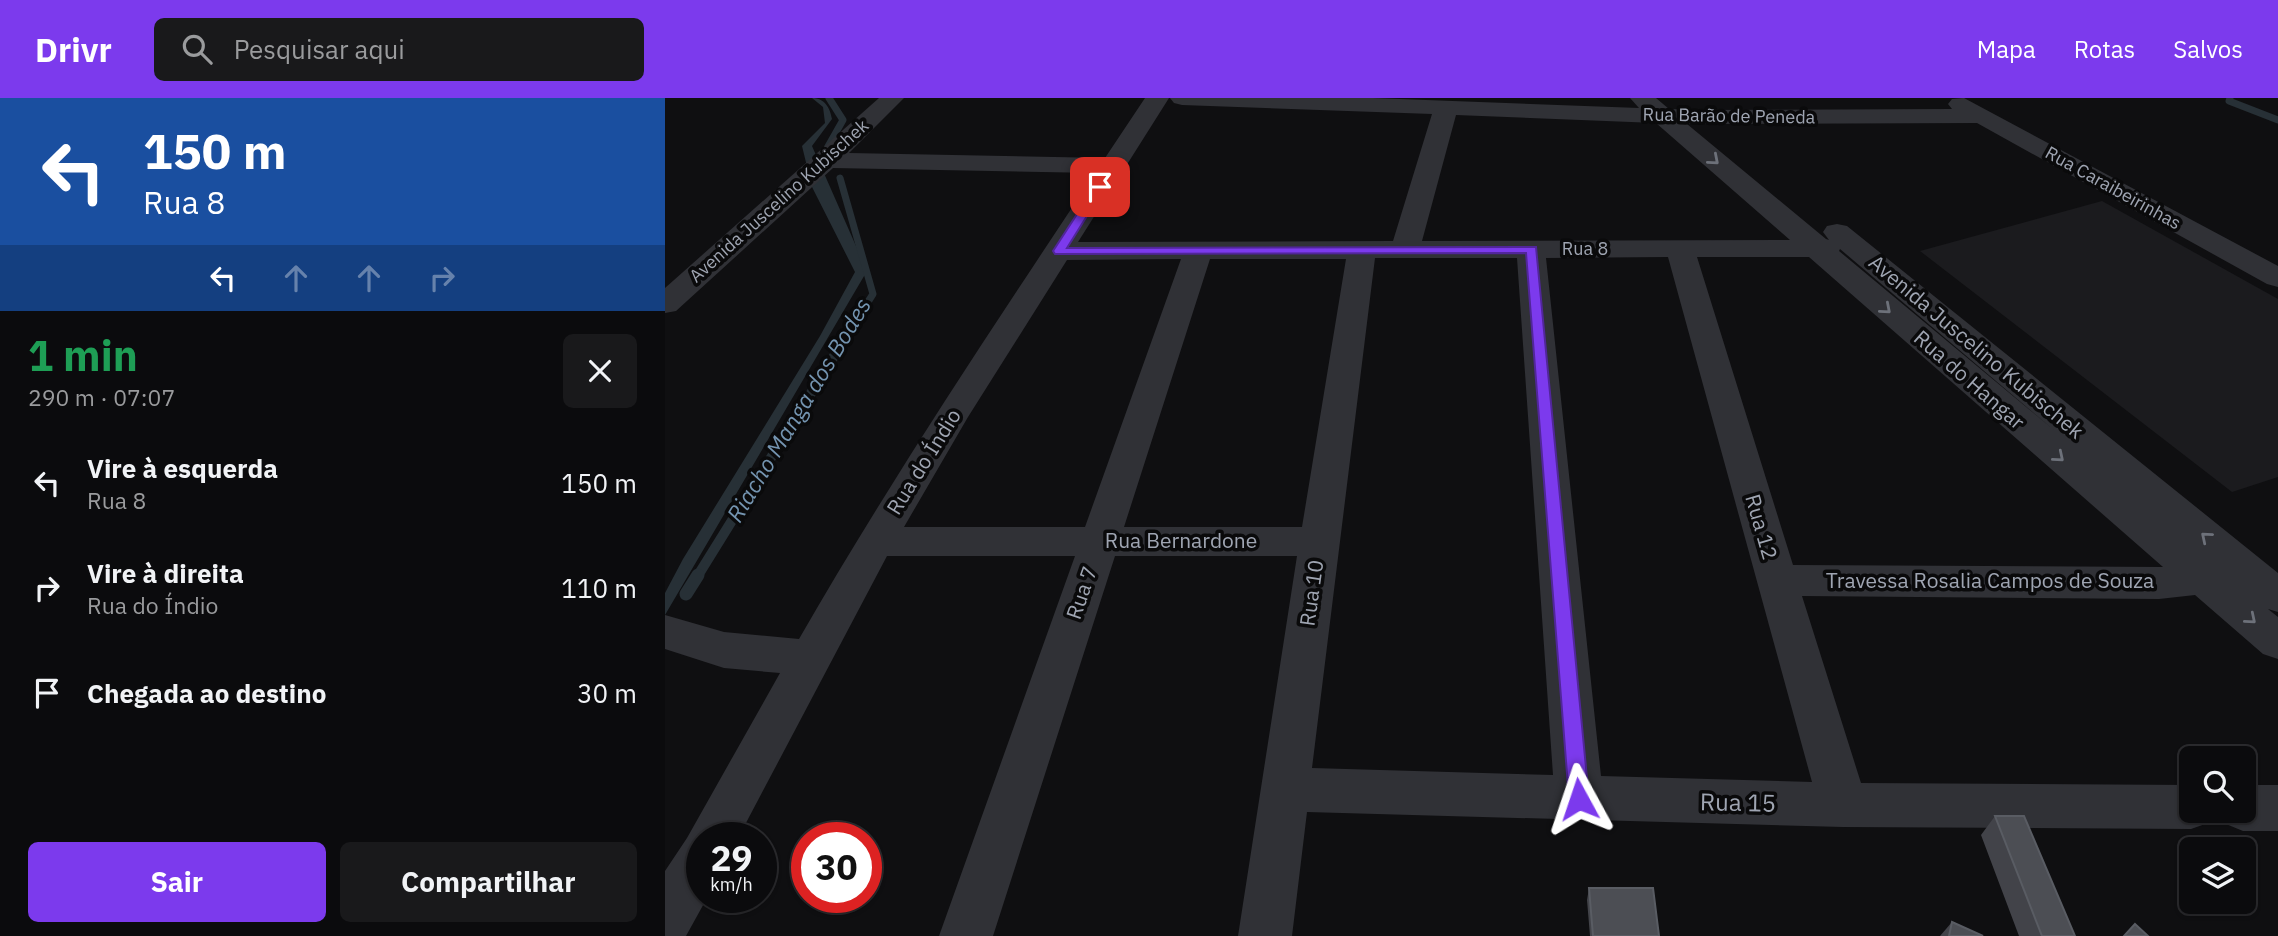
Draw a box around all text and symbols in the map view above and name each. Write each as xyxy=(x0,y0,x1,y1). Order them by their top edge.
search box xyxy=(154,18,644,81)
text: Drivr xyxy=(35,28,112,71)
icon: search xyxy=(178,30,216,68)
text: Pesquisar aqui xyxy=(234,32,405,66)
text: Mapa xyxy=(1977,33,2036,65)
text: Rotas xyxy=(2074,33,2135,65)
text: Salvos xyxy=(2173,33,2243,65)
street label: Rua Barão de Peneda xyxy=(1643,102,1816,129)
street label: Avenida Juscelino Kubischek xyxy=(684,114,874,287)
text: 150 m xyxy=(143,119,287,182)
icon: left xyxy=(28,126,119,217)
street label: Rua Caraibeirinhas xyxy=(2041,141,2185,234)
one-way arrow xyxy=(1706,152,1719,164)
pin xyxy=(1070,157,1130,217)
icon: arrive xyxy=(1081,168,1119,206)
text: Rua 8 xyxy=(143,181,226,223)
street label: Rua 8 xyxy=(1562,237,1608,260)
street label: Avenida Juscelino Kubischek xyxy=(1863,248,2090,445)
icon: left xyxy=(204,259,242,297)
icon: ahead xyxy=(277,259,315,297)
icon: ahead xyxy=(350,259,388,297)
icon: right xyxy=(423,259,461,297)
water label: Riacho Manga dos Bodes xyxy=(719,292,877,527)
one-way arrow xyxy=(1878,301,1891,313)
street label: Rua do Hangar xyxy=(1908,323,2031,435)
text: 1 min xyxy=(28,328,138,383)
button: close xyxy=(563,334,637,408)
text: 290 m · 07:07 xyxy=(28,382,175,412)
street label: Rua do Índio xyxy=(879,403,967,520)
one-way arrow xyxy=(2051,448,2064,461)
text: Vire à esquerda xyxy=(87,451,278,485)
icon: left xyxy=(28,464,66,502)
text: 150 m xyxy=(561,466,637,500)
text: Rua 8 xyxy=(87,485,146,515)
street label: Rua 12 xyxy=(1739,491,1785,563)
street label: Rua Bernardone xyxy=(1105,526,1257,554)
one-way arrow xyxy=(2202,533,2215,545)
text: Vire à direita xyxy=(87,556,244,590)
street label: Rua 10 xyxy=(1293,558,1330,628)
street label: Rua 7 xyxy=(1059,563,1103,623)
street label: Travessa Rosalia Campos de Souza xyxy=(1826,566,2154,594)
icon: right xyxy=(28,569,66,607)
text: 110 m xyxy=(561,571,637,605)
text: Rua do Índio xyxy=(87,590,218,620)
one-way arrow xyxy=(2244,611,2256,624)
icon: arrive xyxy=(28,674,66,712)
text: Chegada ao destino xyxy=(87,676,326,710)
text: 30 m xyxy=(577,676,637,710)
map controls xyxy=(2179,746,2256,914)
button: search xyxy=(2179,746,2256,823)
position arrow xyxy=(1542,762,1616,836)
street label: Rua 15 xyxy=(1700,785,1776,819)
speed limit sign: 30 xyxy=(791,822,882,913)
text: 29 xyxy=(710,835,753,881)
button: layers xyxy=(2179,837,2256,914)
button: Sair xyxy=(28,842,326,922)
button: Compartilhar xyxy=(340,842,637,922)
text: km/h xyxy=(710,873,753,896)

